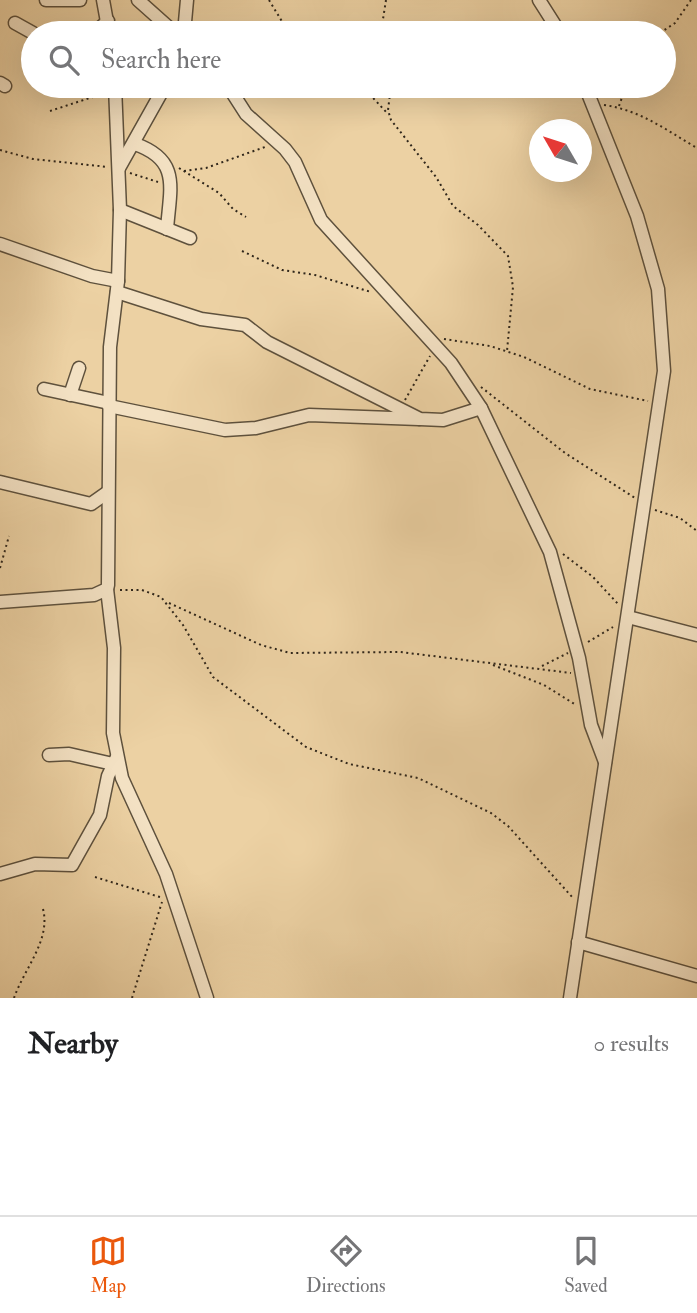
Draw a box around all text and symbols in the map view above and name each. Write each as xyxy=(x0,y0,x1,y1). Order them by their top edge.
search box xyxy=(21,21,676,98)
icon: search xyxy=(45,41,83,79)
text: Search here xyxy=(101,44,221,76)
north arrow xyxy=(529,119,592,182)
text: Nearby xyxy=(28,1025,118,1062)
text: 0 results xyxy=(593,1029,669,1058)
tab: Map xyxy=(89,1232,127,1298)
tab: Directions xyxy=(306,1232,386,1298)
tab: Saved xyxy=(564,1232,608,1298)

